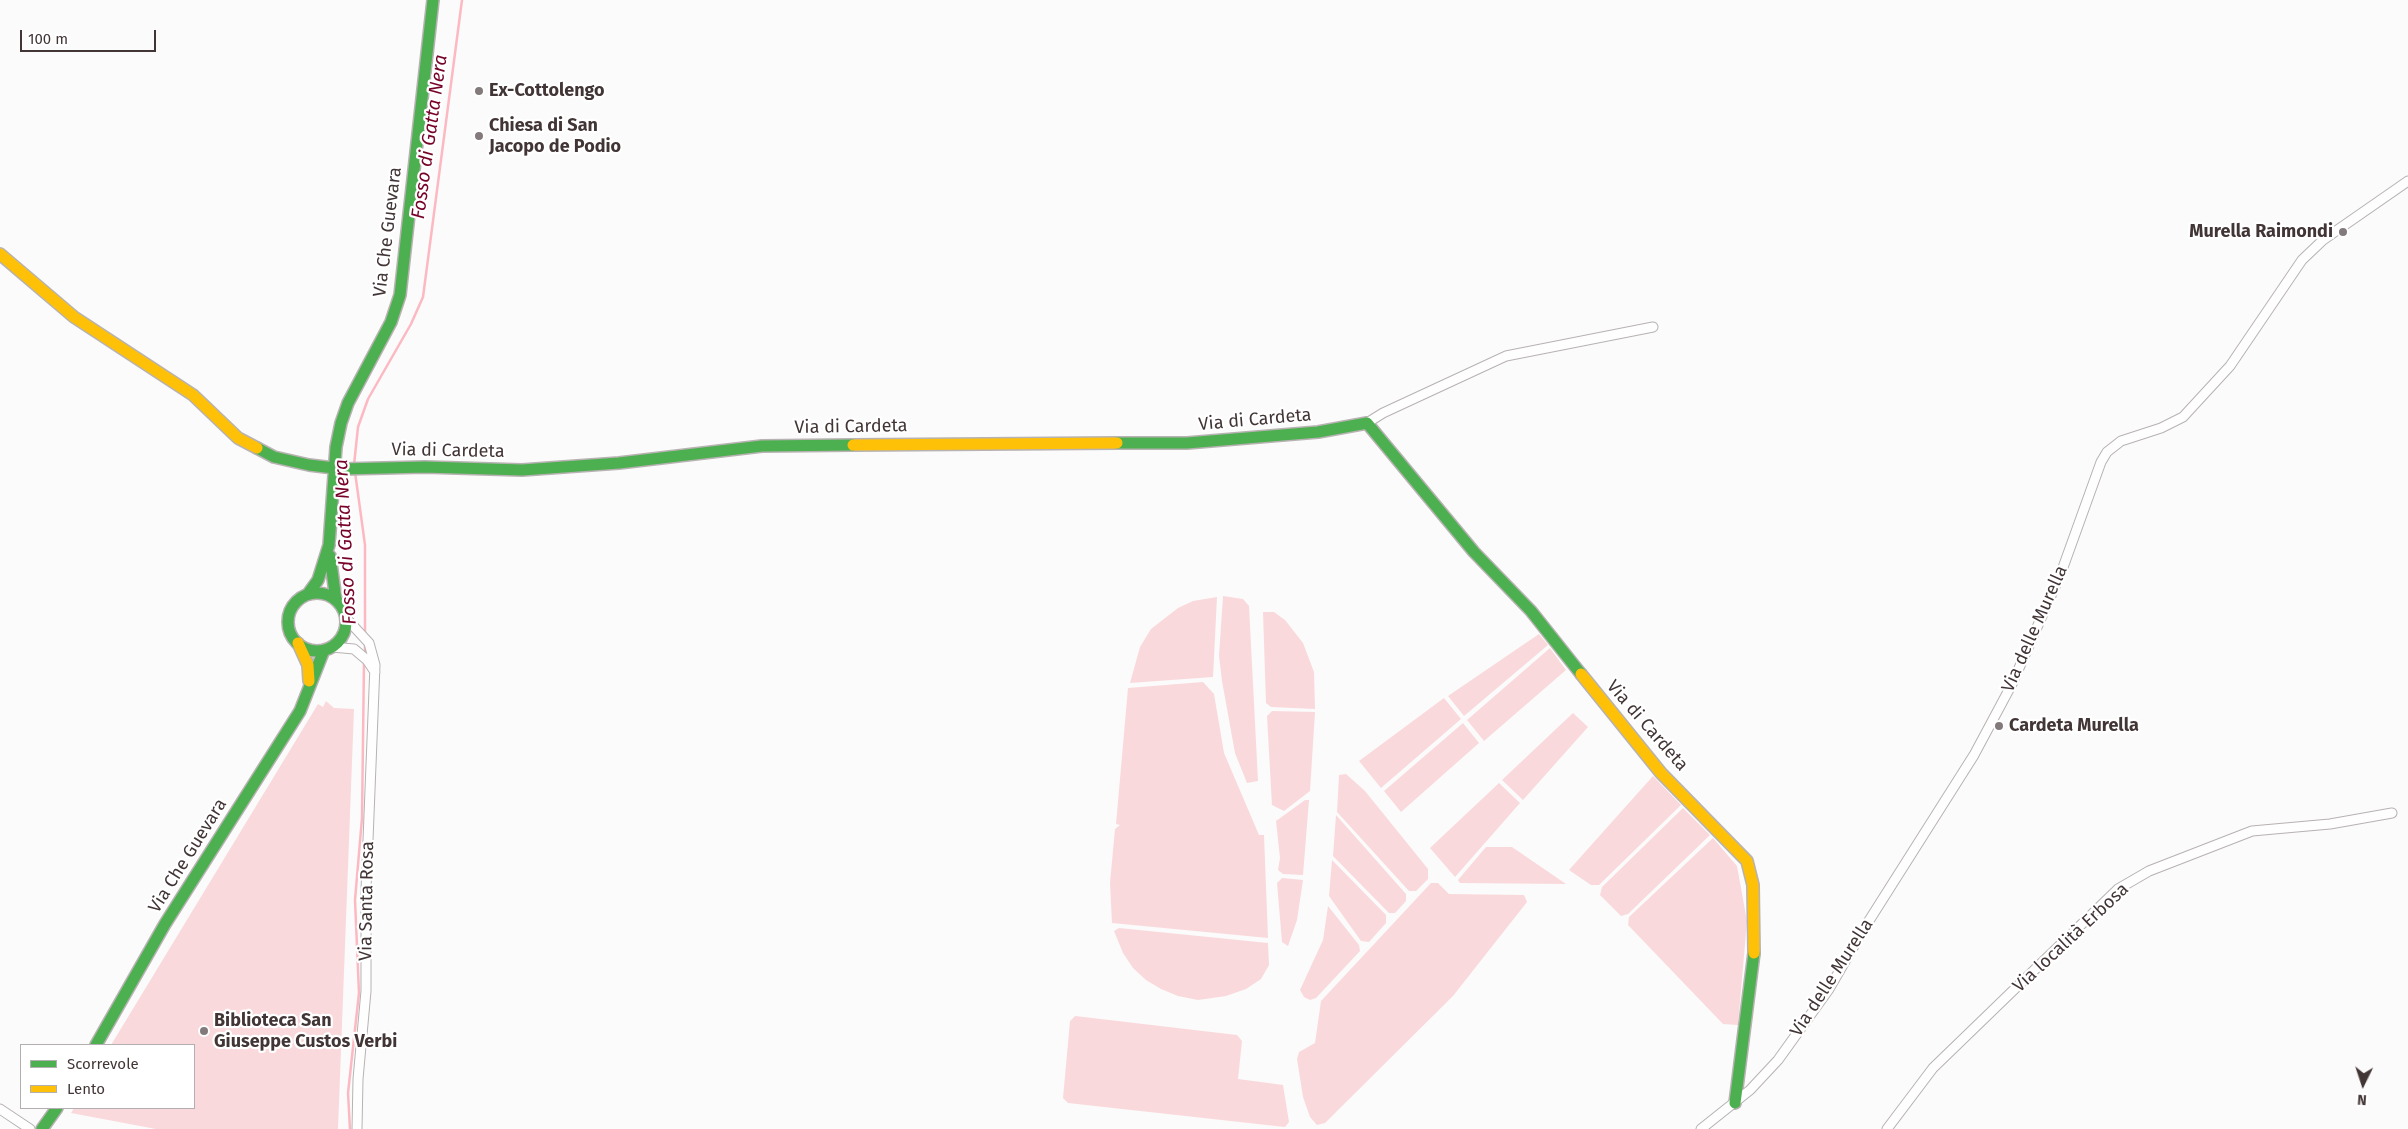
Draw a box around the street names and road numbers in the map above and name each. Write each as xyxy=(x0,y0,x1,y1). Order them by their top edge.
street label: Via Che Guevara xyxy=(369,166,407,298)
street label: Via di Cardeta xyxy=(1198,404,1312,436)
street label: Via di Cardeta xyxy=(794,415,908,439)
street label: Via di Cardeta xyxy=(391,439,505,463)
street label: Via delle Murella xyxy=(1997,562,2073,696)
street label: Via di Cardeta xyxy=(1602,676,1692,776)
street label: Via Che Guevara xyxy=(144,795,232,917)
street label: Via Santa Rosa xyxy=(355,841,379,961)
street label: Via località Erbosa xyxy=(2009,879,2133,997)
street label: Via delle Murella xyxy=(1786,915,1878,1041)

